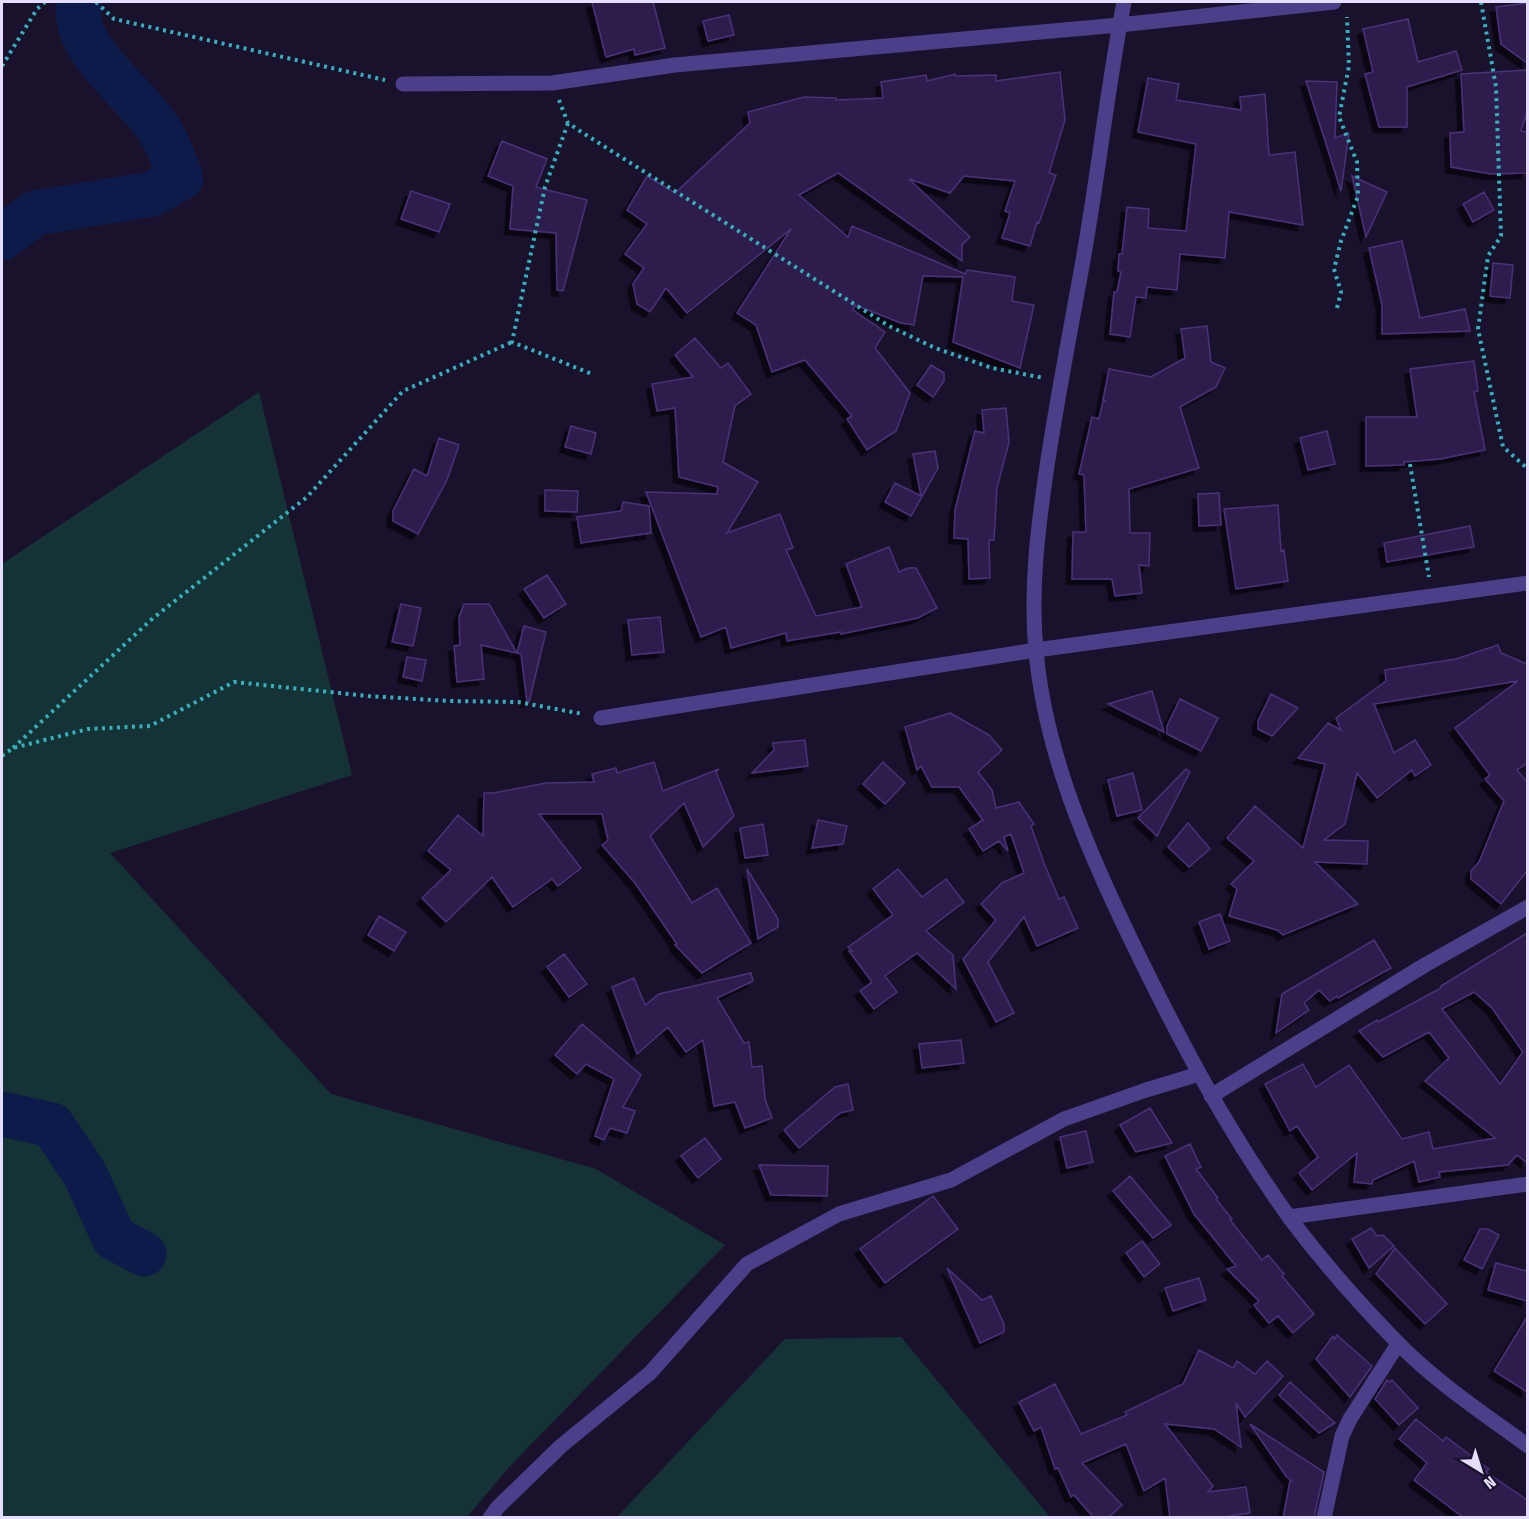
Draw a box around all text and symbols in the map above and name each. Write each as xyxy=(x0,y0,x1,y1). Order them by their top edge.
north arrow xyxy=(1451,1441,1511,1501)
text: N xyxy=(1480,1472,1500,1493)

